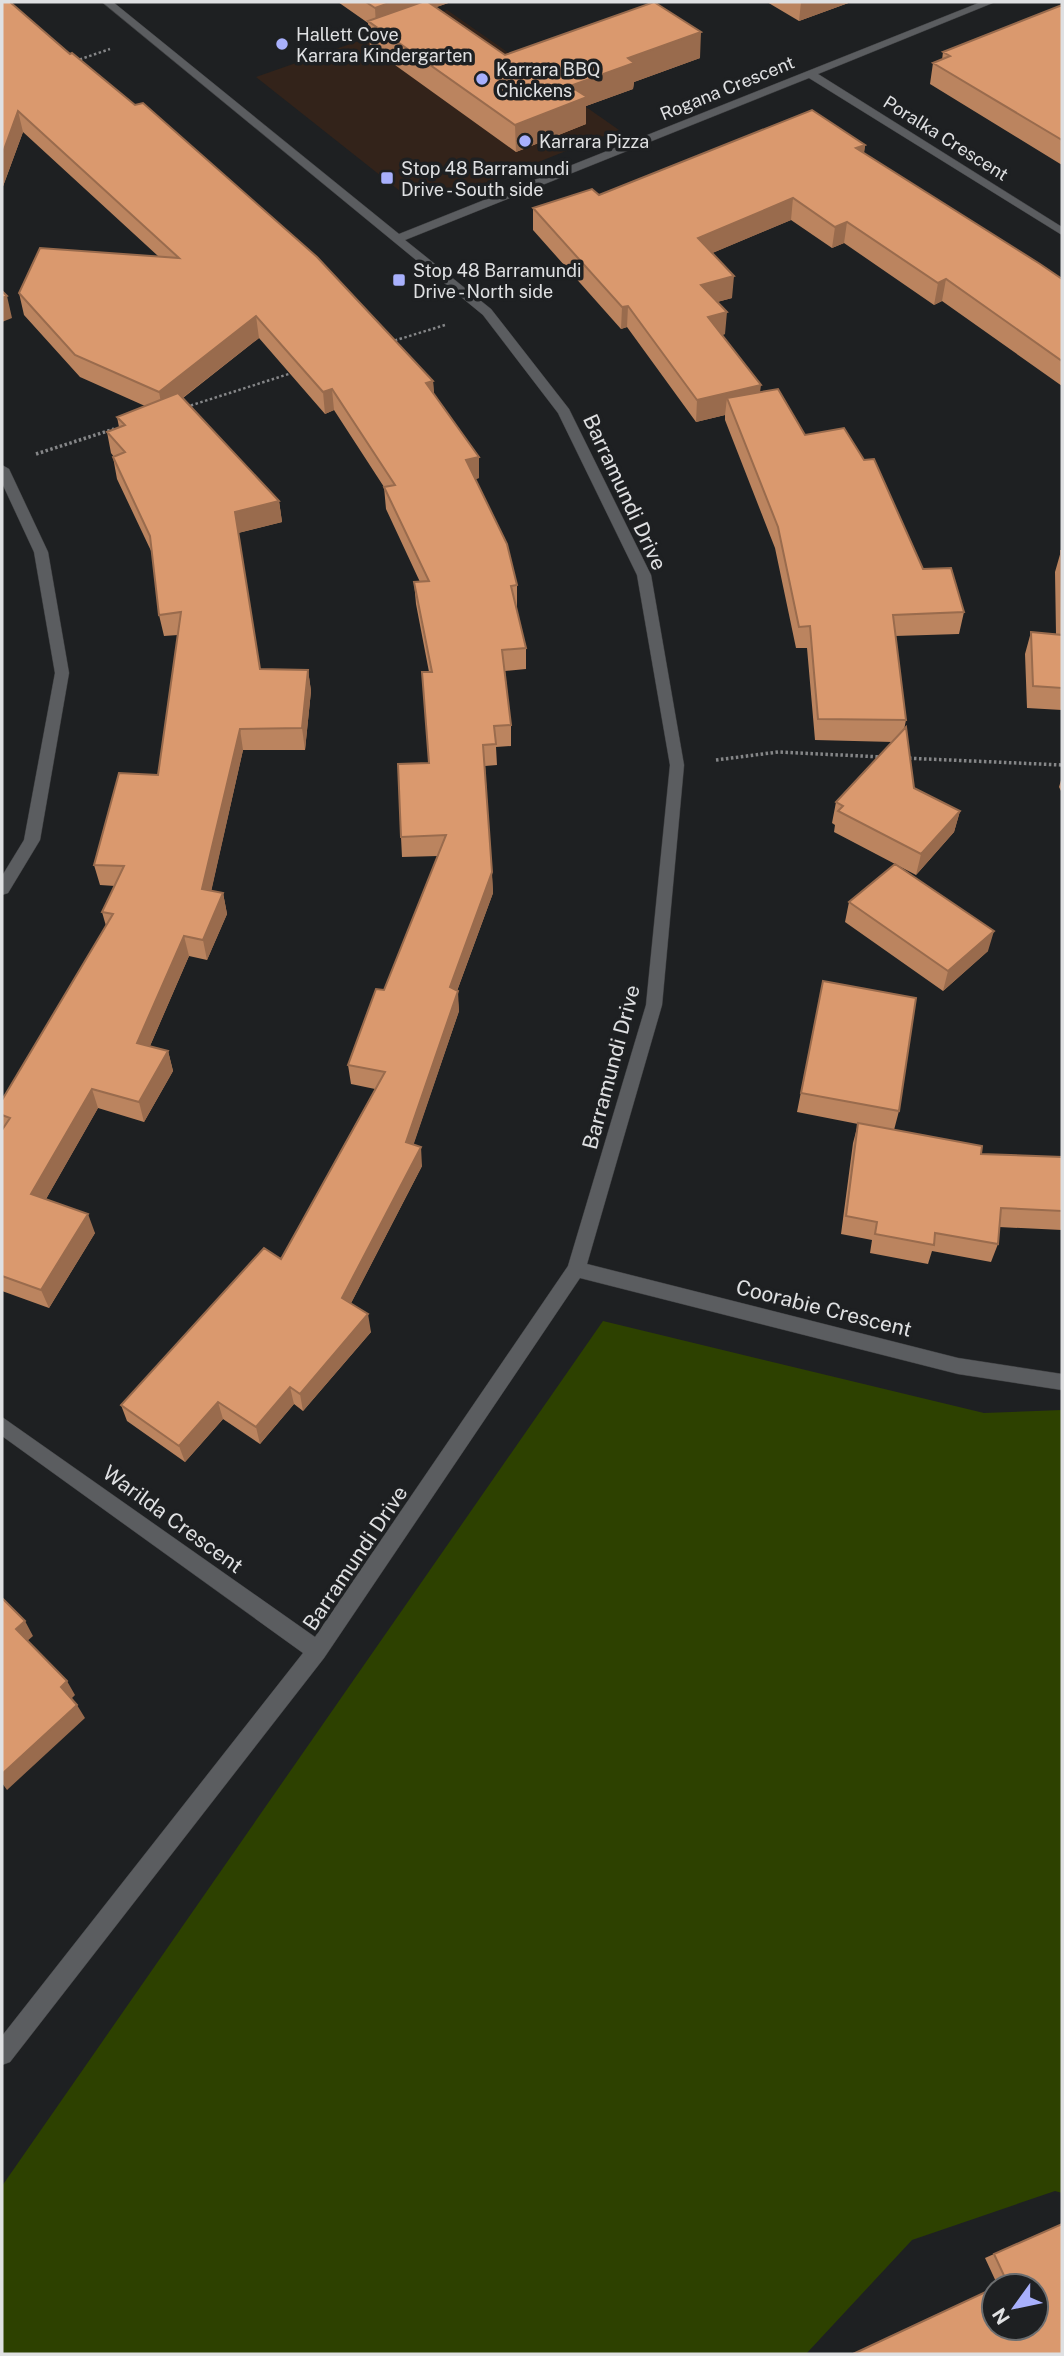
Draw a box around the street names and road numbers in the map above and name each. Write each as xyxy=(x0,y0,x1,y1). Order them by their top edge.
street label: Rogana Crescent xyxy=(657,51,797,125)
street label: Poralka Crescent xyxy=(880,91,1012,185)
street label: Barramundi Drive xyxy=(578,410,672,574)
street label: Barramundi Drive xyxy=(577,982,645,1152)
street label: Coorabie Crescent xyxy=(734,1274,914,1342)
street label: Warilda Crescent xyxy=(98,1460,248,1578)
street label: Barramundi Drive xyxy=(297,1481,413,1635)

